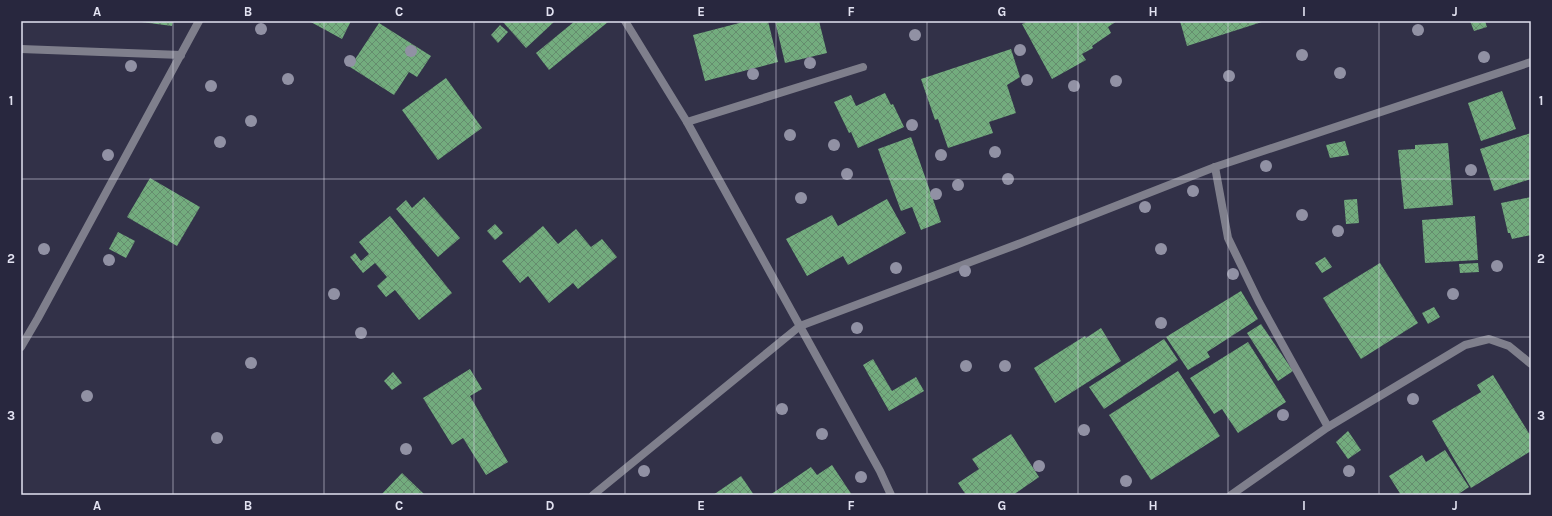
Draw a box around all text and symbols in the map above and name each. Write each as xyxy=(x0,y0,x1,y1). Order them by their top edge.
text: A xyxy=(93,4,101,19)
text: B xyxy=(244,4,252,19)
text: C xyxy=(395,4,403,19)
text: D xyxy=(546,4,555,19)
text: E xyxy=(697,4,705,19)
text: F xyxy=(847,4,855,19)
text: G xyxy=(998,4,1006,19)
text: H xyxy=(1148,4,1158,19)
text: I xyxy=(1302,4,1306,19)
text: J xyxy=(1452,4,1458,19)
text: 1 xyxy=(9,93,13,108)
text: 1 xyxy=(1539,93,1543,108)
text: 2 xyxy=(7,251,15,266)
text: 2 xyxy=(1537,251,1545,266)
text: 3 xyxy=(7,408,15,423)
text: 3 xyxy=(1537,408,1545,423)
text: A xyxy=(93,498,101,513)
text: B xyxy=(244,498,252,513)
text: C xyxy=(395,498,403,513)
text: D xyxy=(546,498,555,513)
text: E xyxy=(697,498,705,513)
text: F xyxy=(847,498,855,513)
text: G xyxy=(998,498,1006,513)
text: H xyxy=(1148,498,1158,513)
text: I xyxy=(1302,498,1306,513)
text: J xyxy=(1452,498,1458,513)

